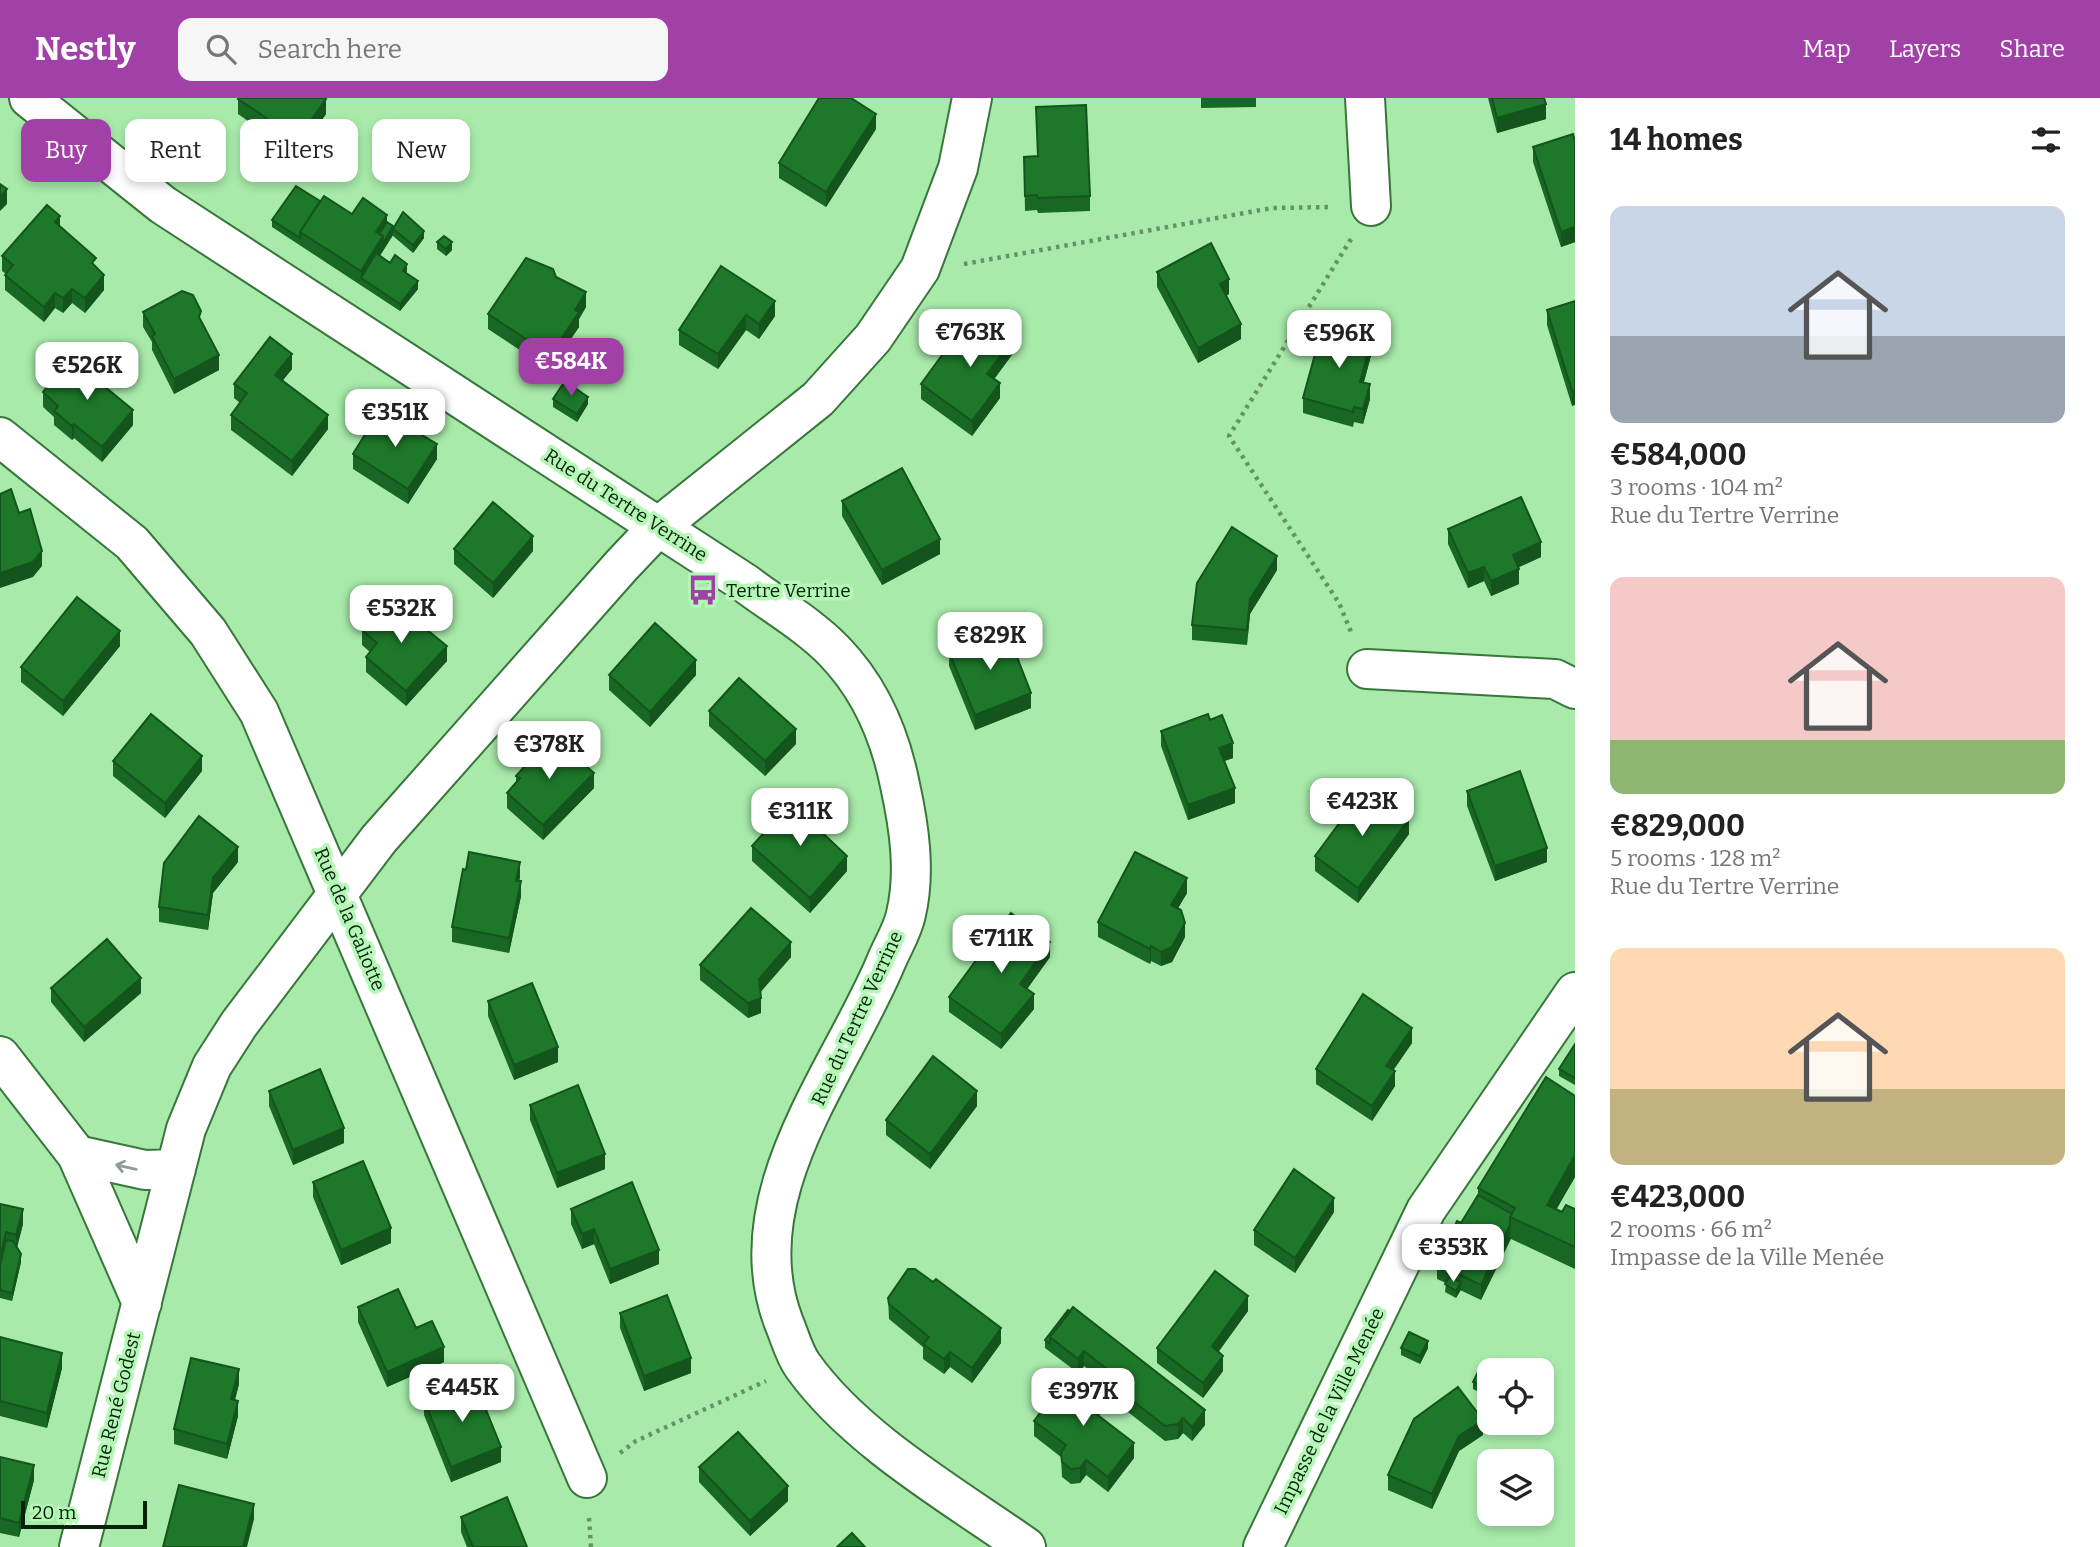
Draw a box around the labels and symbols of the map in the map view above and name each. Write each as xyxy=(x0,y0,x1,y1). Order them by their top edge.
pin: €763K xyxy=(921,310,1019,369)
pin: €596K xyxy=(1290,310,1388,370)
pin: €584K xyxy=(522,338,620,398)
pin: €526K xyxy=(38,342,136,402)
pin: €351K xyxy=(346,390,444,449)
street label: Rue du Tertre Verrine xyxy=(540,444,712,566)
bus stop icon: Tertre Verrine xyxy=(686,573,720,607)
place label: Tertre Verrine xyxy=(726,579,851,602)
pin: €532K xyxy=(352,586,450,645)
pin: €829K xyxy=(941,612,1039,672)
pin: €378K xyxy=(500,722,598,781)
pin: €423K xyxy=(1313,778,1411,838)
pin: €311K xyxy=(751,788,849,848)
street label: Rue de la Galiotte xyxy=(309,844,391,994)
pin: €711K xyxy=(952,916,1050,975)
street label: Rue du Tertre Verrine xyxy=(807,927,907,1109)
one-way arrow xyxy=(115,1159,138,1173)
pin: €353K xyxy=(1404,1224,1502,1284)
street label: Impasse de la Ville Menée xyxy=(1269,1304,1389,1518)
street label: Rue René Godest xyxy=(87,1330,145,1480)
pin: €445K xyxy=(413,1364,511,1424)
pin: €397K xyxy=(1034,1368,1132,1428)
scale bar xyxy=(21,1498,147,1530)

